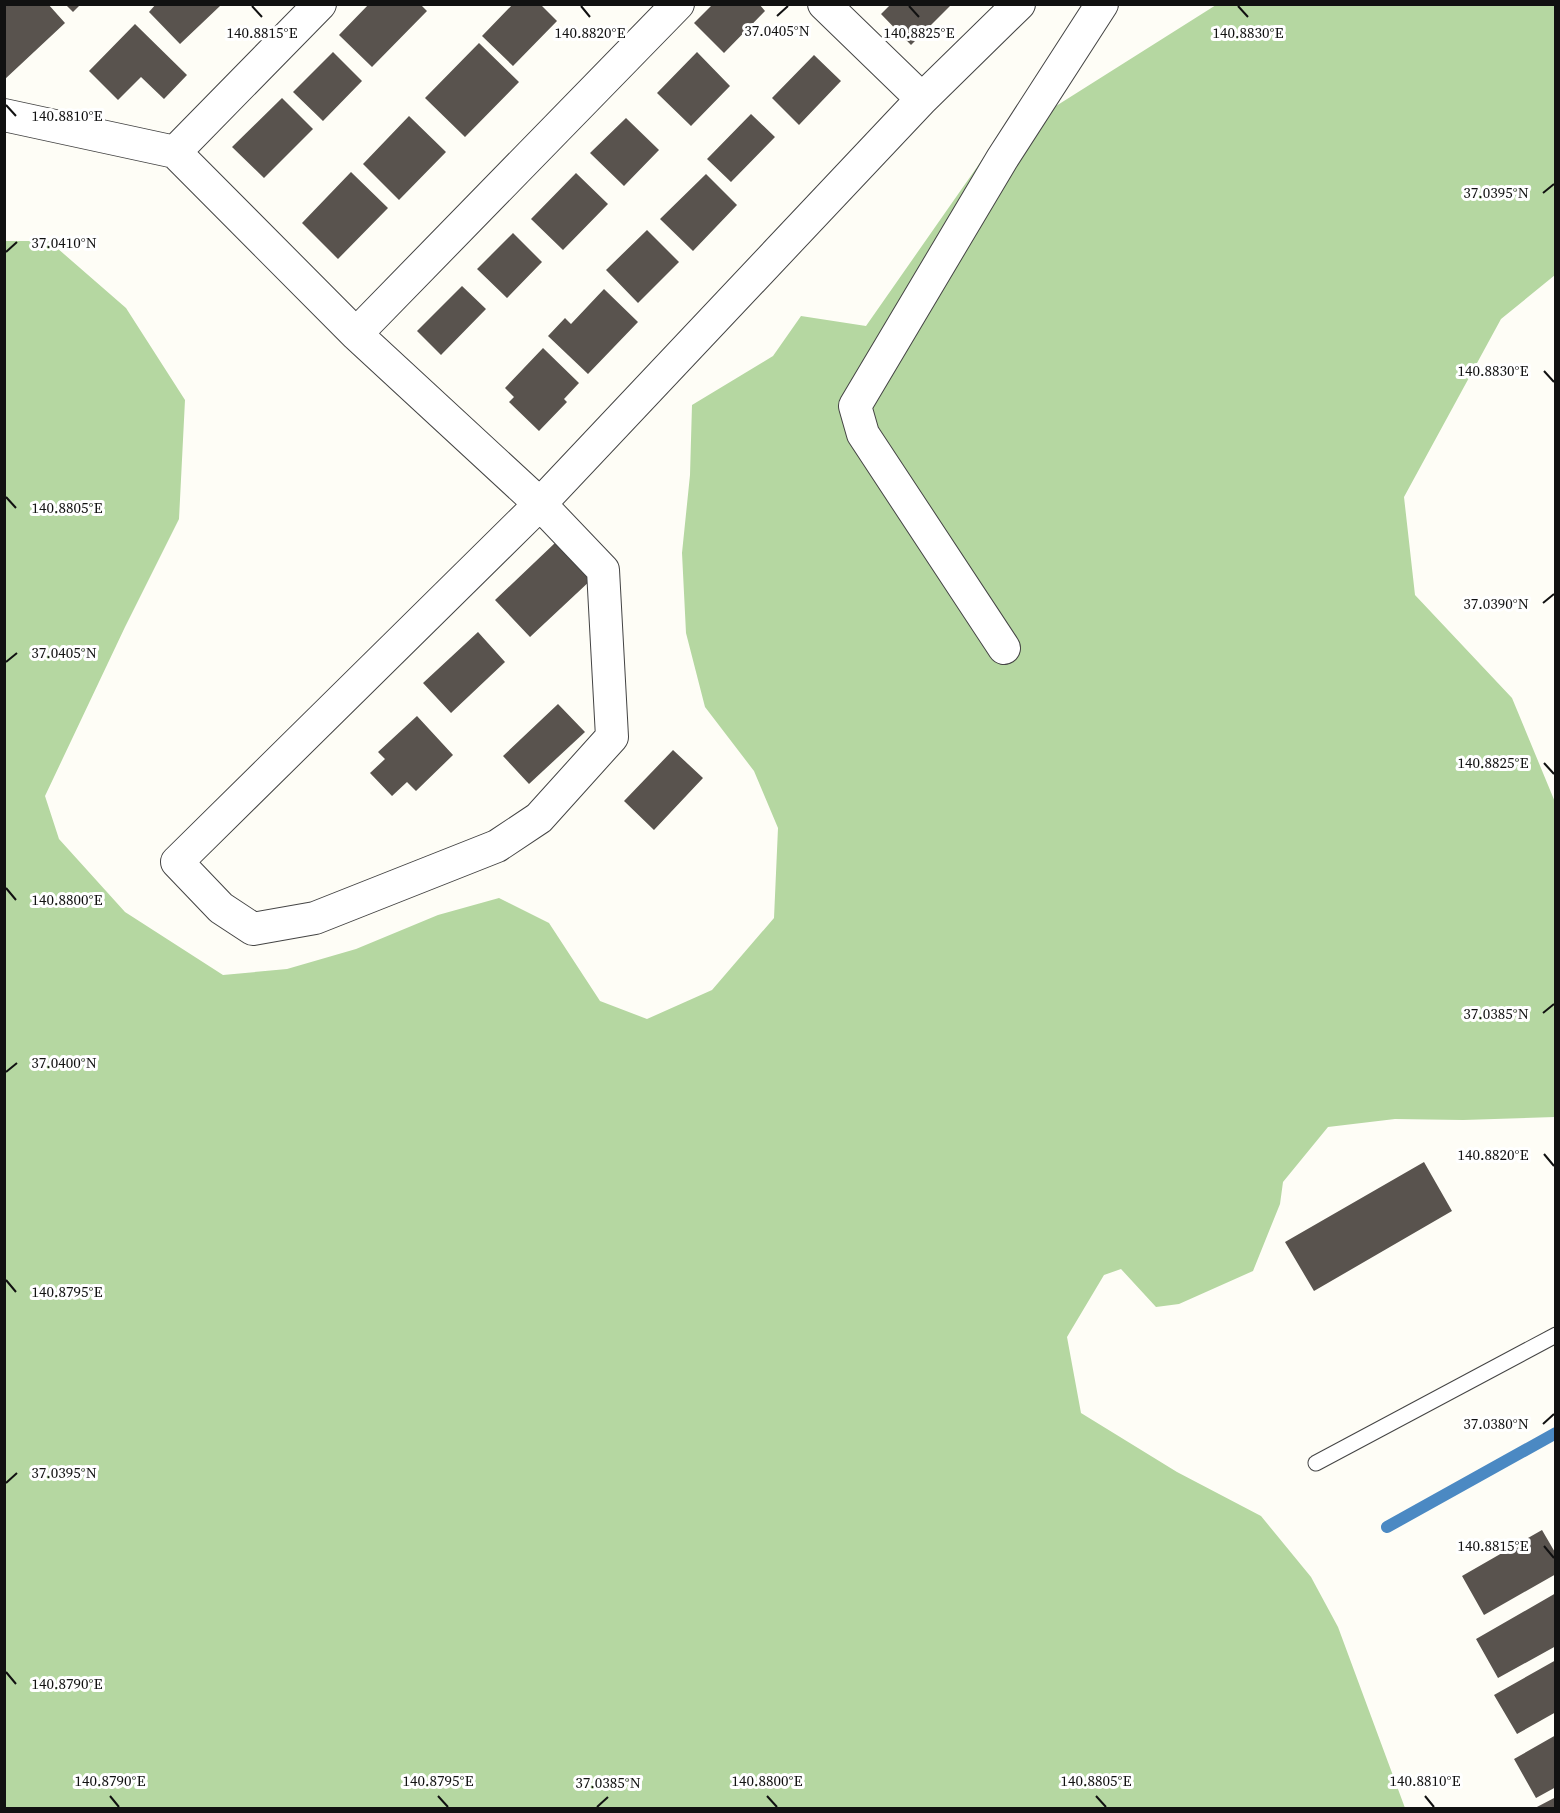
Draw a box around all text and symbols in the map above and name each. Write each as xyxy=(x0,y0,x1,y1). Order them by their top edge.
text: 37.0405°N xyxy=(744,20,810,41)
text: 140.8815°E xyxy=(227,22,297,43)
text: 140.8820°E xyxy=(555,22,625,43)
text: 140.8825°E xyxy=(884,22,954,43)
text: 140.8830°E xyxy=(1213,22,1283,43)
text: 140.8810°E xyxy=(32,105,102,126)
text: 37.0395°N xyxy=(1463,182,1529,203)
text: 37.0410°N xyxy=(31,232,97,253)
text: 140.8830°E xyxy=(1458,360,1528,381)
text: 140.8805°E xyxy=(32,497,102,518)
text: 37.0390°N xyxy=(1463,593,1529,614)
text: 37.0405°N xyxy=(31,642,97,663)
text: 140.8825°E xyxy=(1458,752,1528,773)
text: 140.8800°E xyxy=(32,889,102,910)
text: 37.0385°N xyxy=(1463,1003,1529,1024)
text: 37.0400°N xyxy=(31,1052,97,1073)
text: 140.8820°E xyxy=(1458,1144,1528,1165)
text: 140.8795°E xyxy=(32,1281,102,1302)
text: 37.0380°N xyxy=(1463,1413,1529,1434)
text: 37.0395°N xyxy=(31,1462,97,1483)
text: 140.8815°E xyxy=(1458,1535,1528,1556)
text: 140.8790°E xyxy=(32,1673,102,1694)
text: 140.8790°E xyxy=(75,1770,145,1791)
text: 140.8795°E xyxy=(403,1770,473,1791)
text: 140.8800°E xyxy=(732,1770,802,1791)
text: 140.8805°E xyxy=(1061,1770,1131,1791)
text: 140.8810°E xyxy=(1390,1770,1460,1791)
text: 37.0385°N xyxy=(575,1772,641,1793)

